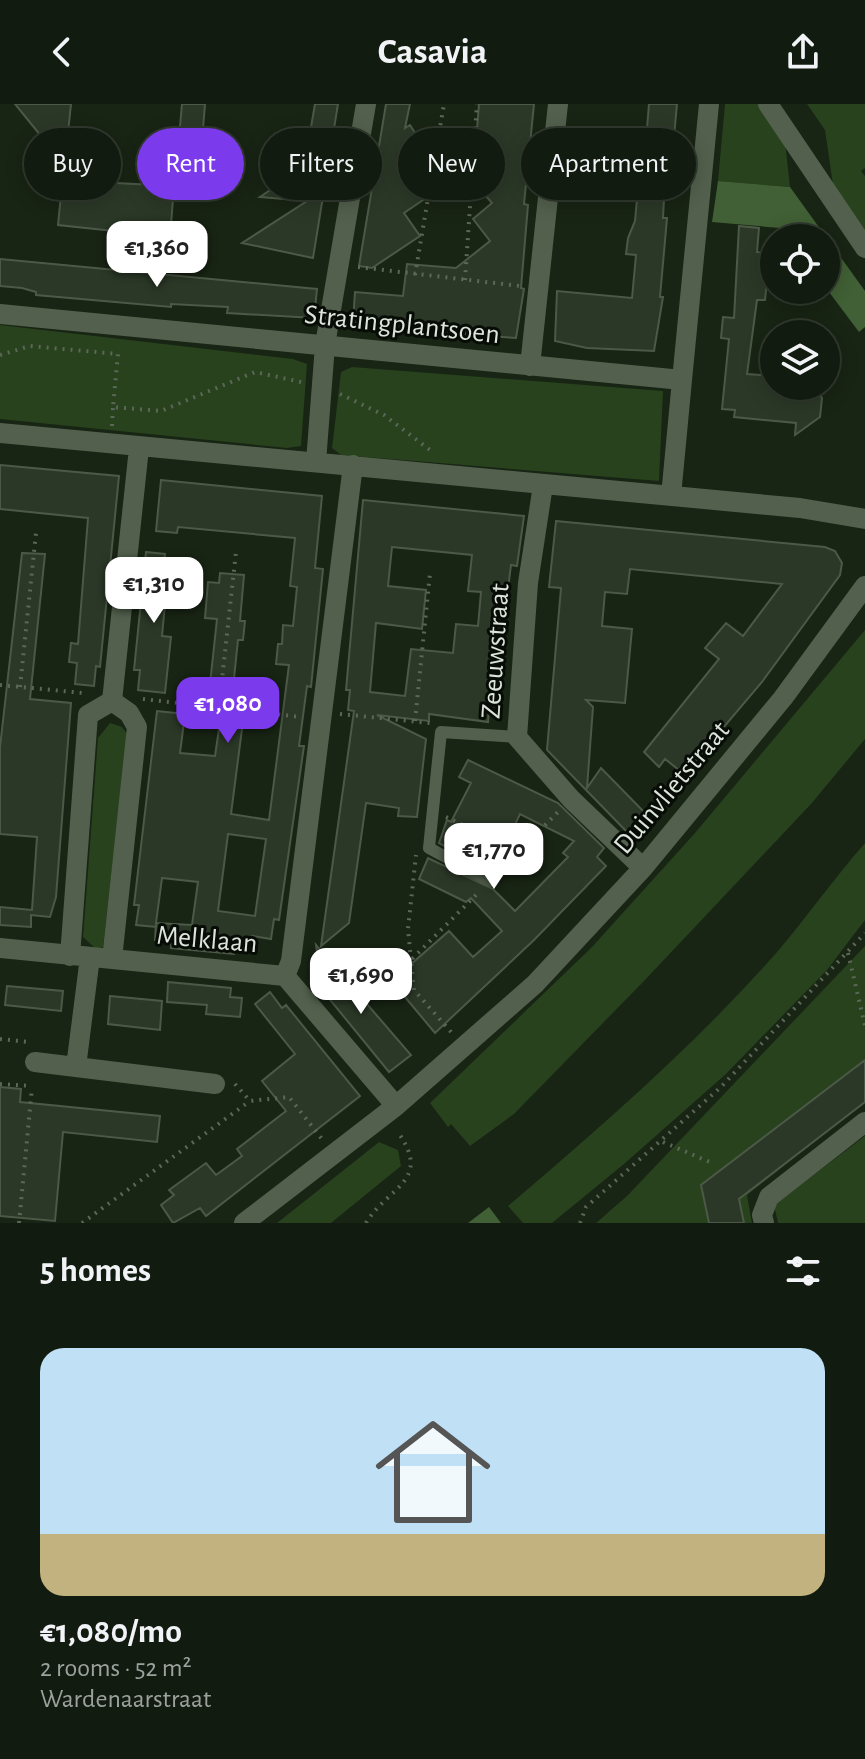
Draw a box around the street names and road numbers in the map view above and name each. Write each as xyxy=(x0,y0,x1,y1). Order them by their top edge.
street label: Stratingplantsoen xyxy=(303,301,501,349)
street label: Zeeuwstraat xyxy=(477,582,515,720)
street label: Duinvlietstraat xyxy=(609,716,735,860)
street label: Melklaan xyxy=(155,922,259,958)

